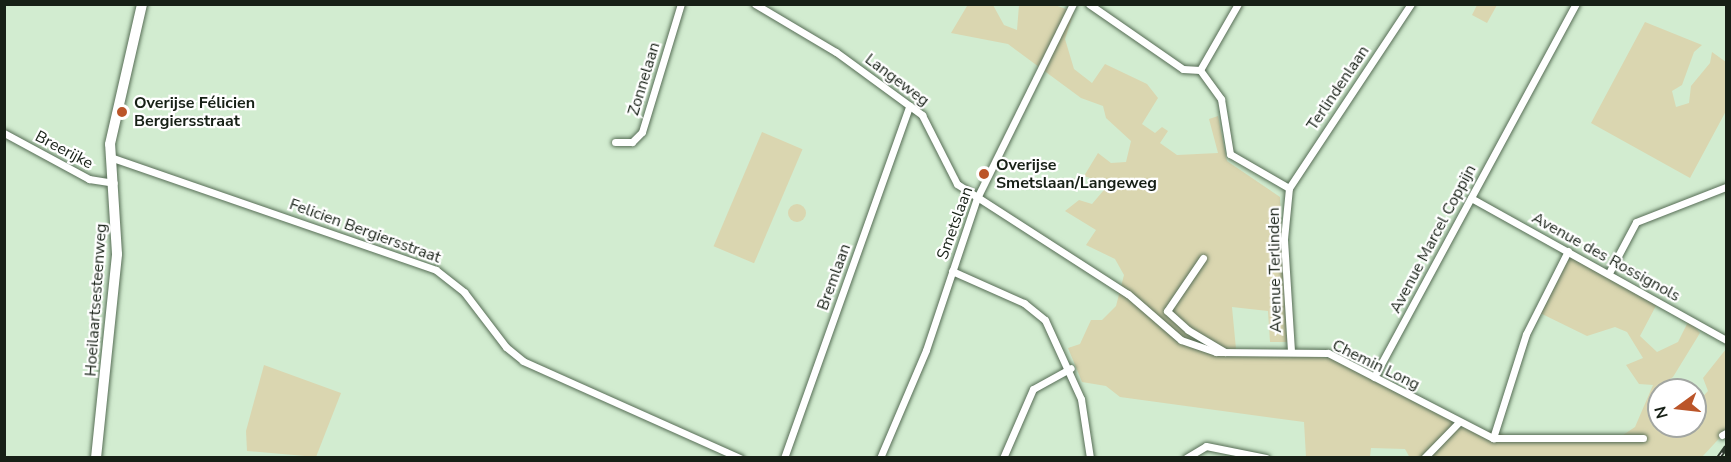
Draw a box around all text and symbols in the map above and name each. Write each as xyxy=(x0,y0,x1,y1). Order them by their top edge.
street label: Zonnelaan xyxy=(624,40,664,118)
street label: Terlindenlaan xyxy=(1303,42,1373,134)
street label: Langeweg xyxy=(861,50,933,110)
place label: Overijse Félicien Bergiersstraat xyxy=(134,93,255,131)
marker: Overijse Félicien Bergiersstraat xyxy=(115,105,129,119)
street label: Breerijke xyxy=(32,127,96,173)
place label: Overijse Smetslaan/Langeweg xyxy=(996,155,1157,193)
street label: Avenue Marcel Coppijn xyxy=(1386,162,1480,316)
marker: Overijse Smetslaan/Langeweg xyxy=(977,167,991,181)
street label: Smetslaan xyxy=(933,184,977,262)
street label: Felicien Bergiersstraat xyxy=(287,195,443,267)
street label: Avenue Terlinden xyxy=(1264,207,1286,333)
street label: Avenue des Rossignols xyxy=(1529,208,1683,306)
street label: Hoeilaartsesteenweg xyxy=(81,223,111,377)
street label: Bremlaan xyxy=(813,241,855,313)
street label: Chemin Long xyxy=(1329,336,1423,394)
north arrow xyxy=(1647,378,1707,438)
text: N xyxy=(1649,404,1674,421)

